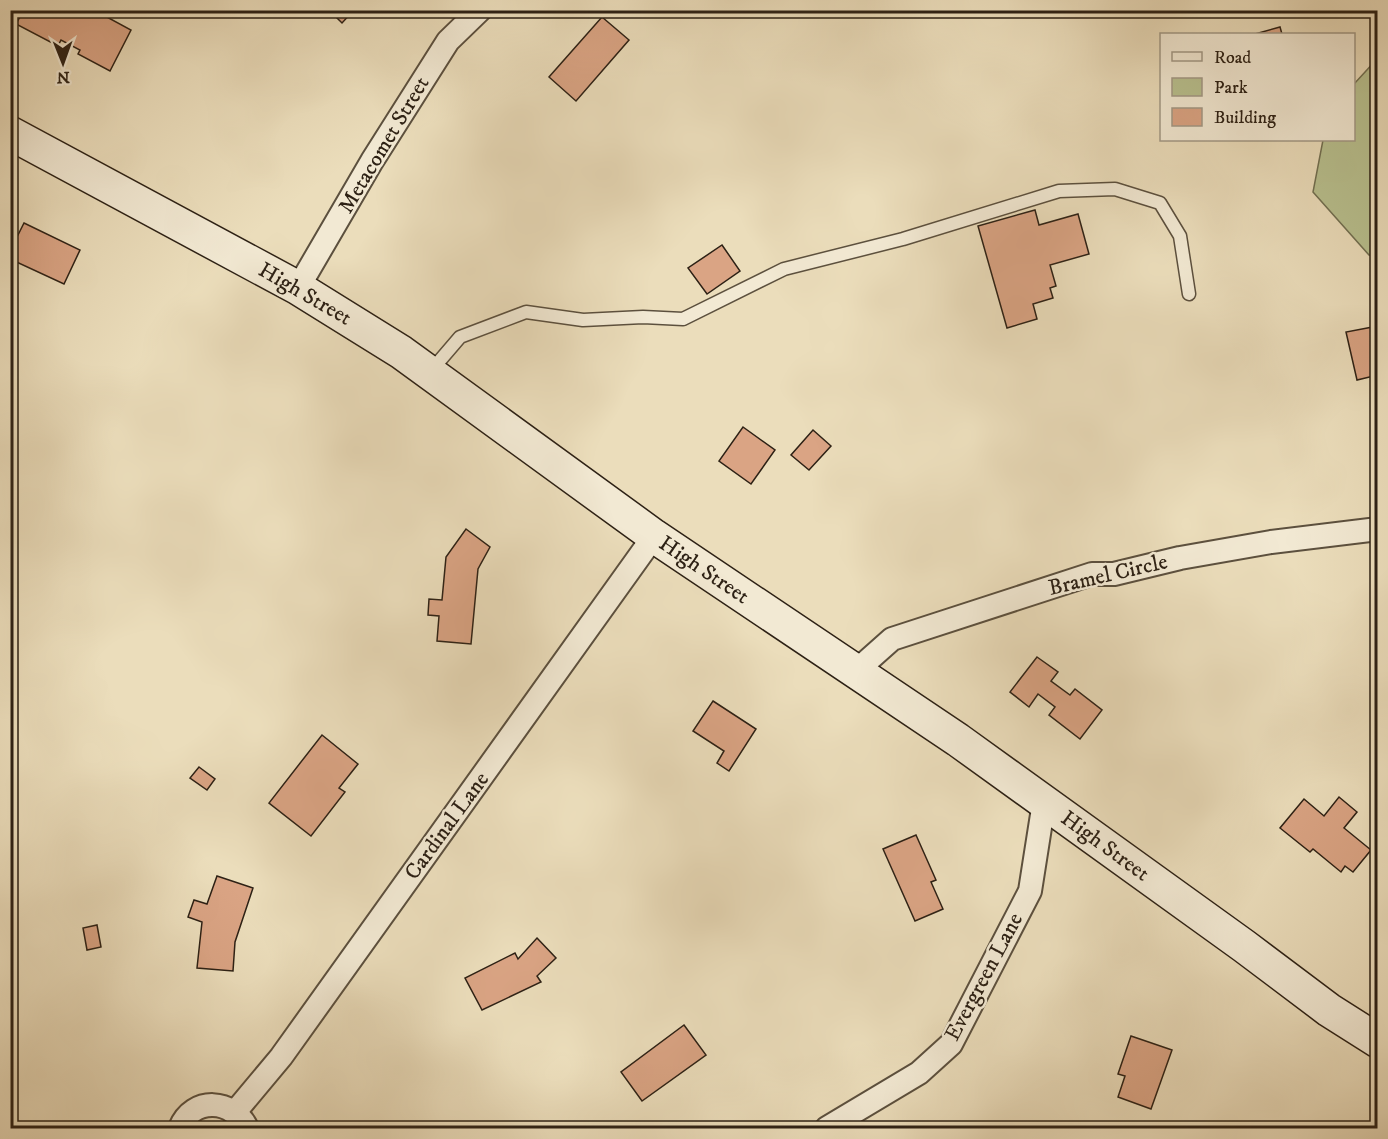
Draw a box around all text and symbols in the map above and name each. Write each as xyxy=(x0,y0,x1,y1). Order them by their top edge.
north arrow xyxy=(33,33,93,93)
legend xyxy=(1160,33,1355,141)
text: Road xyxy=(1214,47,1251,69)
text: N xyxy=(57,67,70,87)
street label: Metacomet Street xyxy=(333,72,435,218)
text: Park xyxy=(1214,77,1248,99)
text: Building xyxy=(1214,107,1276,129)
street label: High Street xyxy=(254,257,356,331)
street label: High Street xyxy=(654,530,754,610)
street label: Bramel Circle xyxy=(1046,548,1170,602)
street label: Cardinal Lane xyxy=(399,767,495,885)
street label: High Street xyxy=(1055,805,1155,887)
street label: Evergreen Lane xyxy=(939,908,1029,1046)

